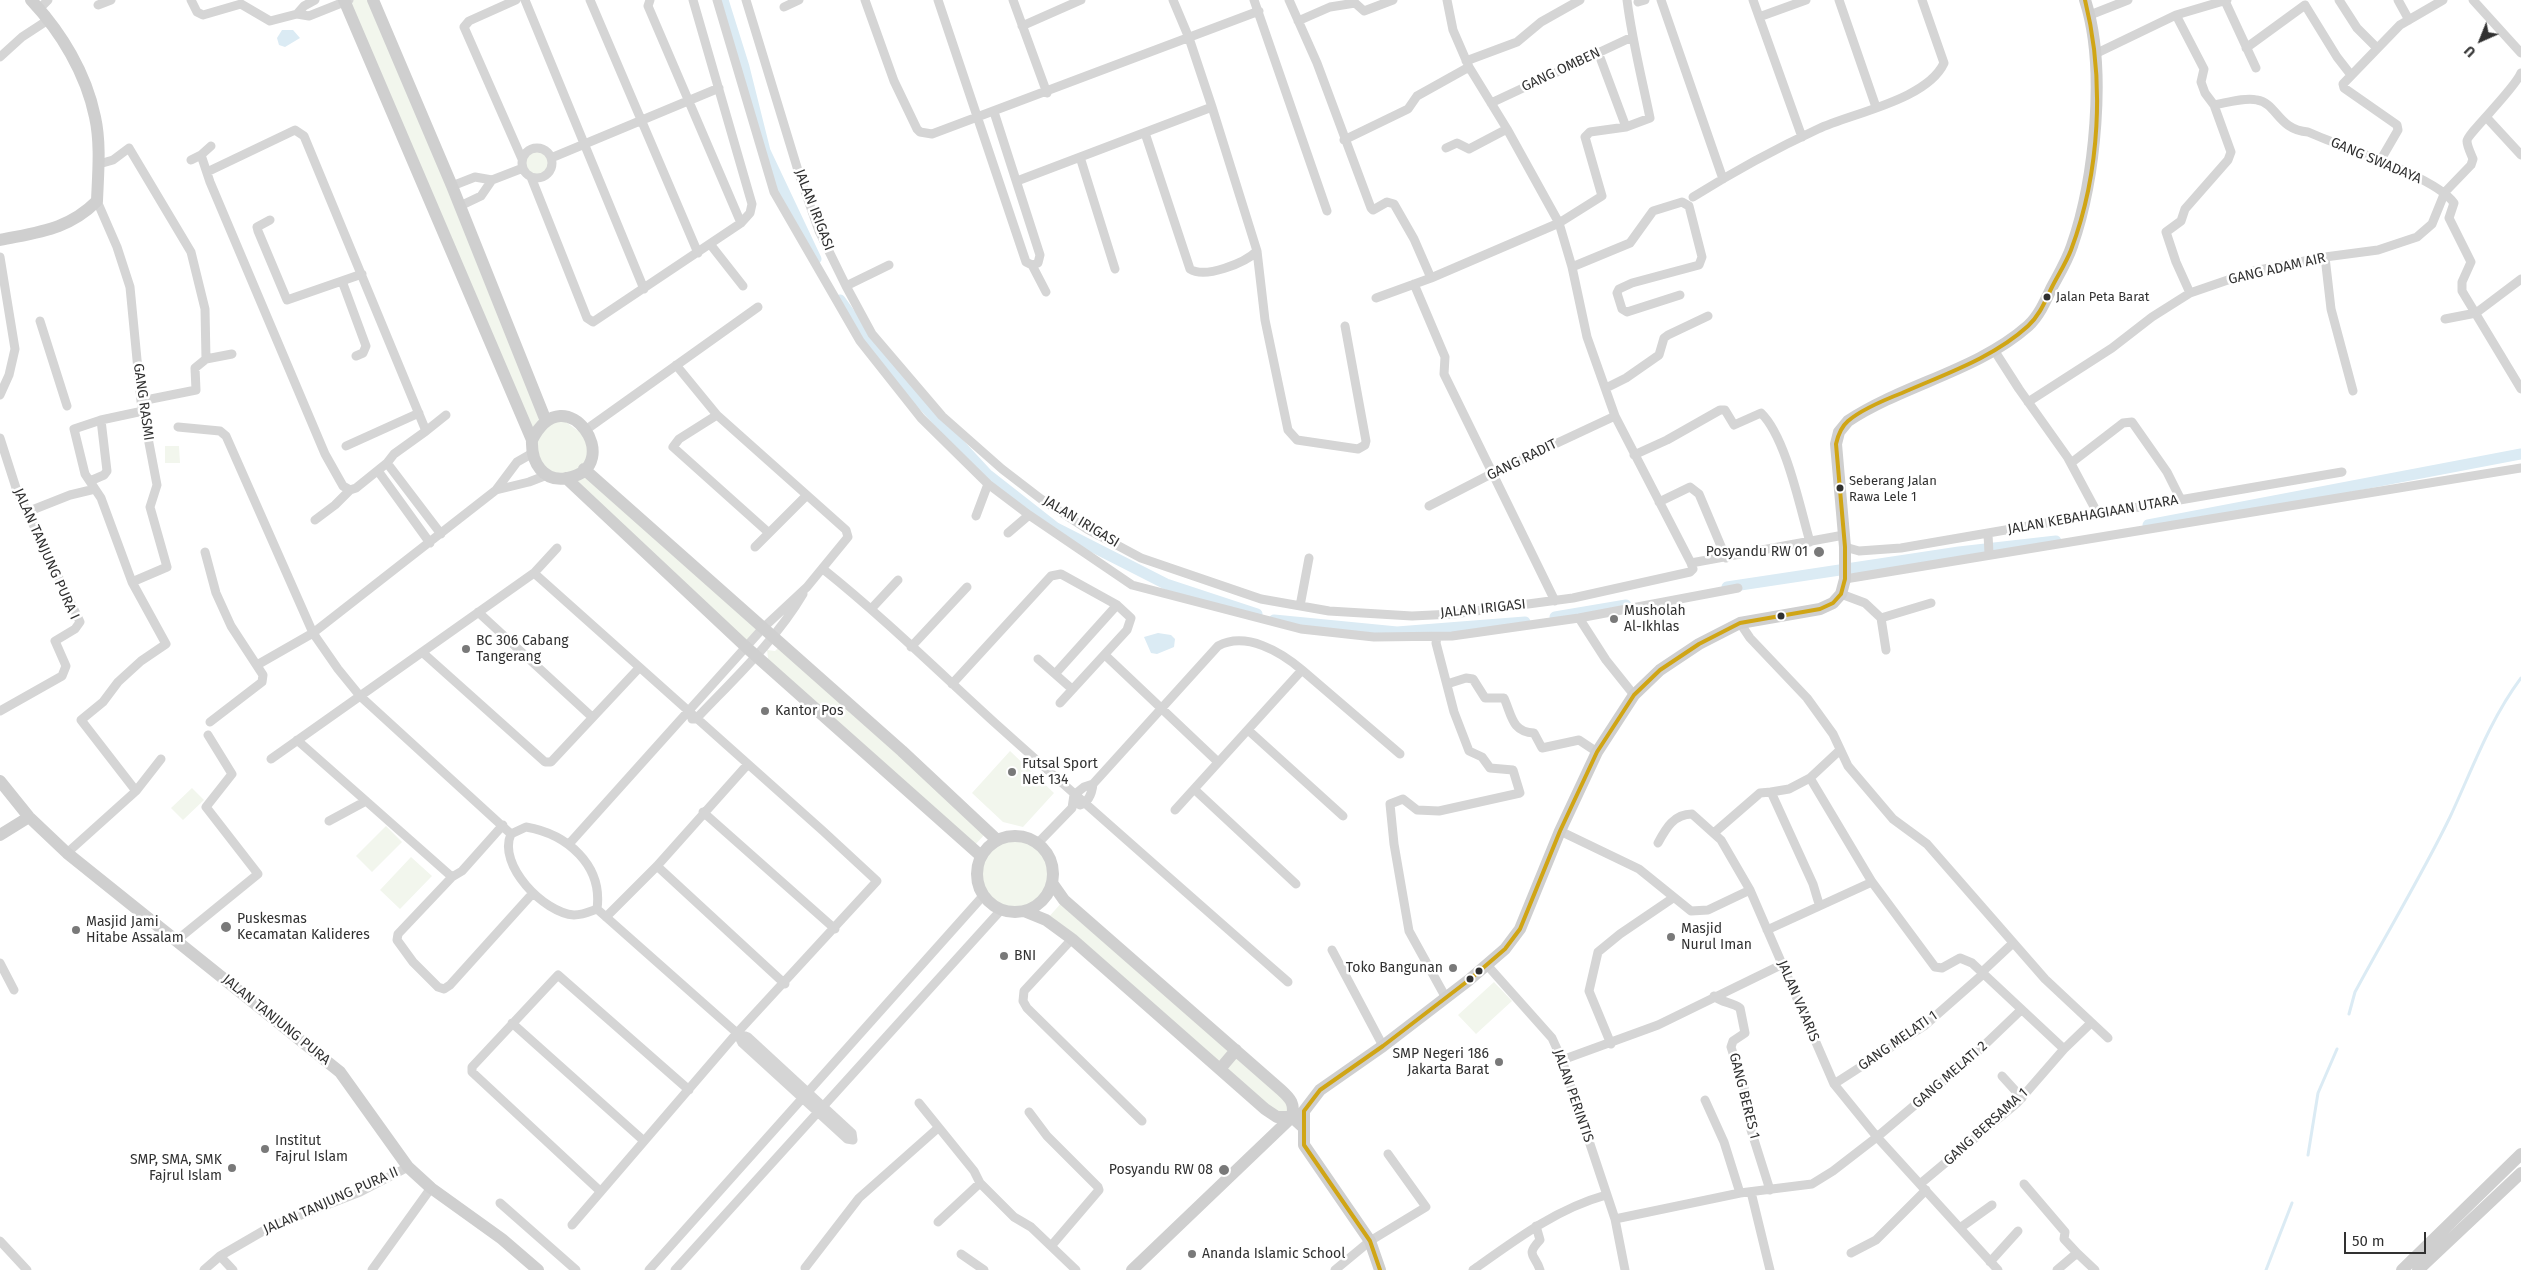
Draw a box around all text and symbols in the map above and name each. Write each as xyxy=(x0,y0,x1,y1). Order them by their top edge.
north arrow xyxy=(2456,15,2506,65)
text: U xyxy=(2461,42,2479,60)
street label: GANG OMBEN xyxy=(1519,44,1603,96)
street label: GANG SWADAYA xyxy=(2328,134,2424,188)
street label: JALAN IRIGASI xyxy=(791,167,837,253)
street label: GANG ADAM AIR xyxy=(2227,250,2327,288)
place label: Jalan Peta Barat xyxy=(2056,289,2149,305)
marker: Jalan Peta Barat xyxy=(2042,292,2052,302)
street label: GANG RASMI xyxy=(129,362,157,442)
street label: GANG RADIT xyxy=(1484,436,1560,484)
place label: Seberang Jalan Rawa Lele 1 xyxy=(1849,473,1937,504)
marker: Seberang Jalan Rawa Lele 1 xyxy=(1835,483,1845,493)
street label: JALAN TANJUNG PURA I xyxy=(9,486,83,622)
street label: JALAN KEBAHAGIAAN UTARA xyxy=(2006,492,2180,538)
street label: JALAN IRIGASI xyxy=(1040,493,1122,551)
place label: Posyandu RW 01 xyxy=(1706,544,1808,560)
marker: Posyandu RW 01 xyxy=(1812,545,1826,559)
street label: JALAN IRIGASI xyxy=(1439,596,1527,622)
place label: Musholah Al-Ikhlas xyxy=(1624,603,1686,636)
unlabelled marker xyxy=(1776,611,1786,621)
marker: Musholah Al-Ikhlas xyxy=(1608,613,1620,625)
place label: BC 306 Cabang Tangerang xyxy=(476,633,569,666)
marker: BC 306 Cabang Tangerang xyxy=(460,643,472,655)
place label: Kantor Pos xyxy=(775,703,844,719)
marker: Kantor Pos xyxy=(759,705,771,717)
place label: Futsal Sport Net 134 xyxy=(1022,756,1098,789)
marker: Futsal Sport Net 134 xyxy=(1006,766,1018,778)
place label: Puskesmas Kecamatan Kalideres xyxy=(237,911,370,944)
place label: Masjid Jami Hitabe Assalam xyxy=(86,914,184,946)
marker: Puskesmas Kecamatan Kalideres xyxy=(219,920,233,934)
place label: Masjid Nurul Iman xyxy=(1681,921,1752,954)
marker: Masjid Jami Hitabe Assalam xyxy=(70,924,82,936)
marker: Masjid Nurul Iman xyxy=(1665,931,1677,943)
place label: BNI xyxy=(1014,948,1036,964)
marker: BNI xyxy=(998,950,1010,962)
street label: JALAN VA'ARIS xyxy=(1773,958,1823,1044)
place label: Toko Bangunan xyxy=(1346,960,1443,976)
marker: Toko Bangunan xyxy=(1447,962,1459,974)
unlabelled marker xyxy=(1474,966,1484,976)
street label: JALAN TANJUNG PURA xyxy=(219,971,333,1069)
unlabelled marker xyxy=(1465,974,1475,984)
street label: GANG MELATI 1 xyxy=(1855,1008,1941,1074)
street label: GANG MELATI 2 xyxy=(1909,1038,1991,1112)
place label: SMP Negeri 186 Jakarta Barat xyxy=(1393,1046,1489,1078)
street label: JALAN PERINTIS xyxy=(1549,1047,1597,1145)
street label: GANG BERES 1 xyxy=(1725,1051,1763,1141)
marker: SMP Negeri 186 Jakarta Barat xyxy=(1493,1056,1505,1068)
street label: GANG BERSAMA 1 xyxy=(1940,1085,2032,1169)
place label: Institut Fajrul Islam xyxy=(275,1133,348,1166)
marker: Institut Fajrul Islam xyxy=(259,1143,271,1155)
place label: SMP, SMA, SMK Fajrul Islam xyxy=(130,1152,222,1184)
marker: SMP, SMA, SMK Fajrul Islam xyxy=(226,1162,238,1174)
place label: Posyandu RW 08 xyxy=(1109,1162,1213,1178)
marker: Posyandu RW 08 xyxy=(1217,1163,1231,1177)
street label: JALAN TANJUNG PURA II xyxy=(261,1164,401,1238)
scale bar xyxy=(2346,1222,2428,1254)
text: 50 m xyxy=(2352,1232,2385,1250)
place label: Ananda Islamic School xyxy=(1202,1246,1345,1262)
marker: Ananda Islamic School xyxy=(1186,1248,1198,1260)

